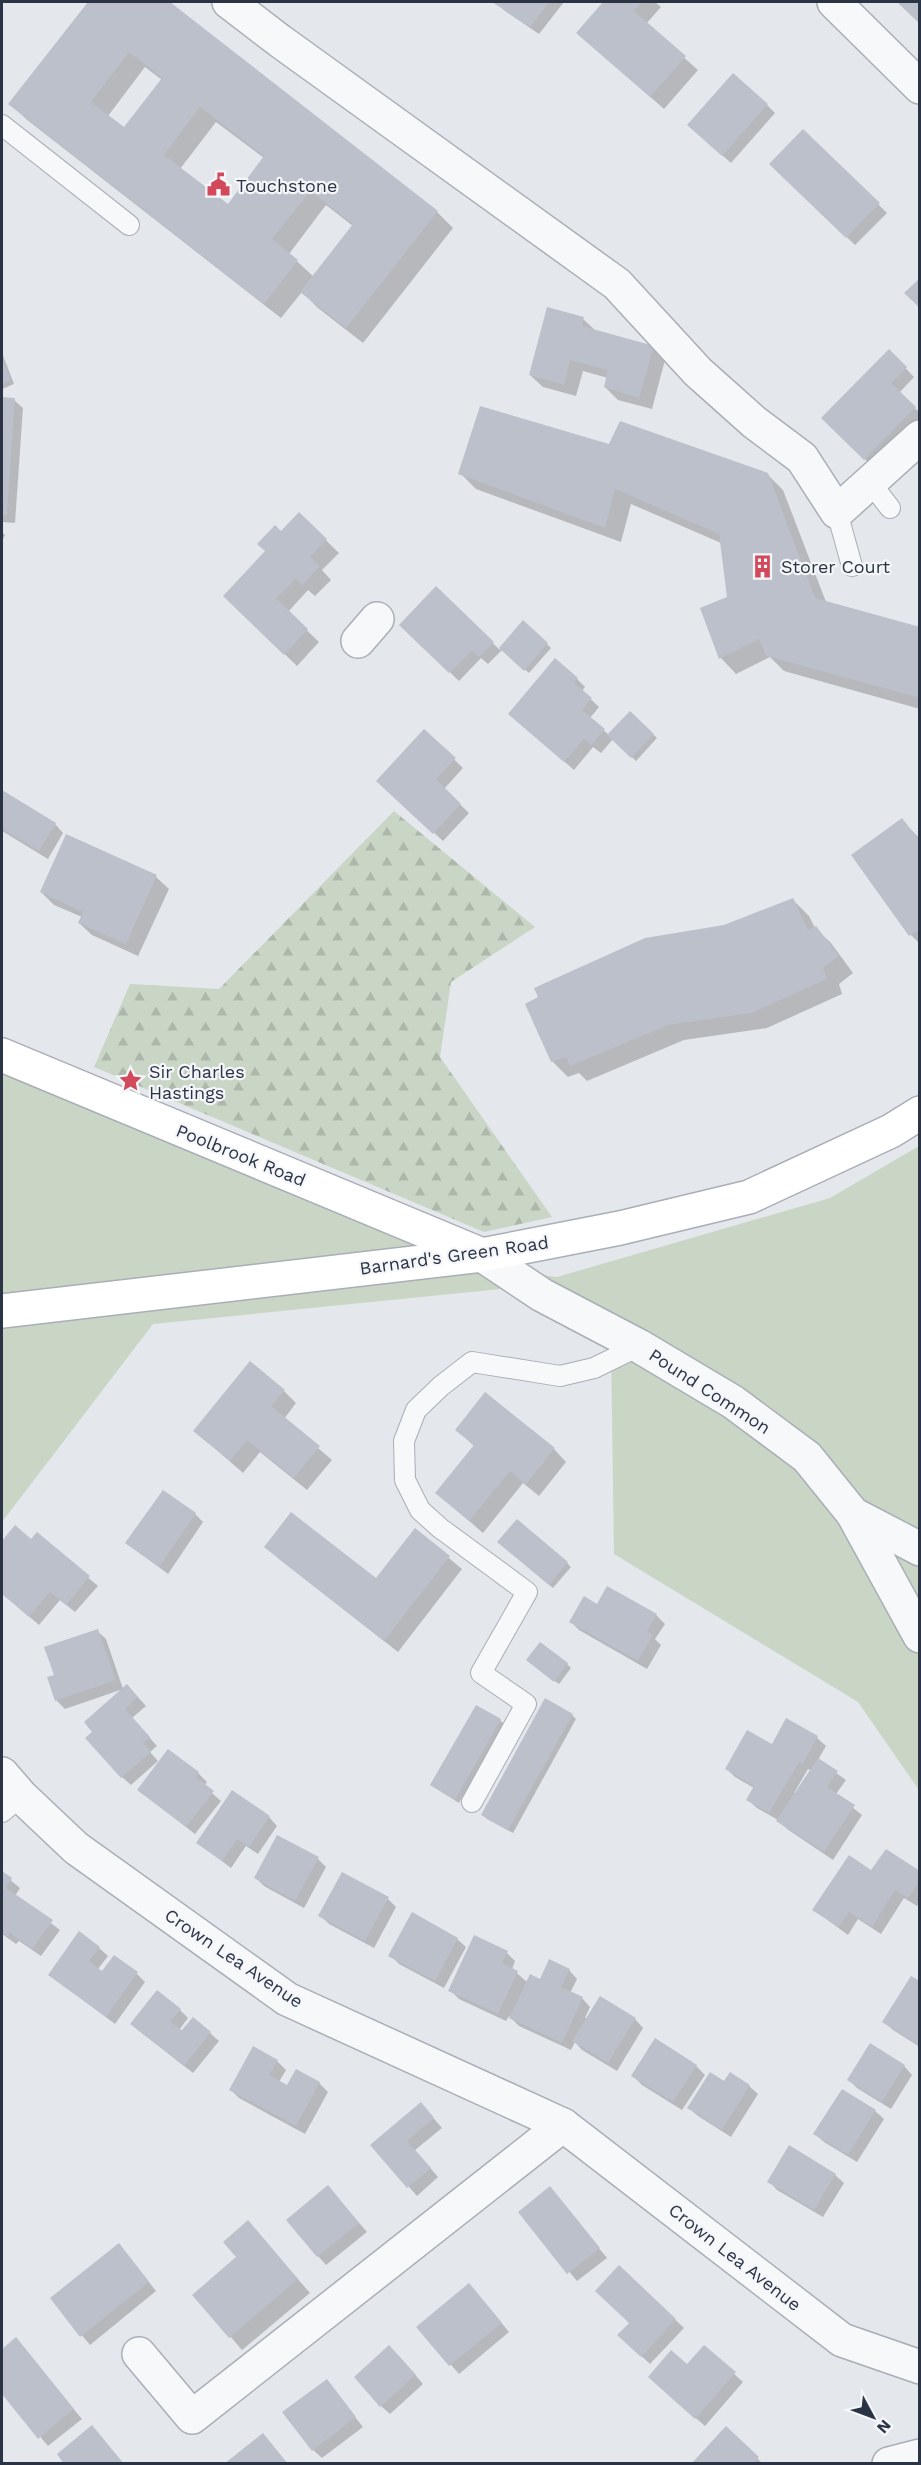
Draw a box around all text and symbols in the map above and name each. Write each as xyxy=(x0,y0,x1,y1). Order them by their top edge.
public building icon: Touchstone xyxy=(205,172,231,198)
place label: Touchstone xyxy=(236,175,337,196)
building icon: Storer Court xyxy=(750,553,776,579)
place label: Storer Court xyxy=(781,556,890,577)
place label: Sir Charles Hastings xyxy=(149,1061,245,1103)
place icon: Sir Charles Hastings xyxy=(118,1068,144,1094)
street label: Poolbrook Road xyxy=(173,1119,309,1191)
street label: Barnard's Green Road xyxy=(358,1231,550,1279)
street label: Pound Common xyxy=(645,1344,775,1438)
street label: Crown Lea Avenue xyxy=(161,1904,307,2012)
street label: Crown Lea Avenue xyxy=(665,2199,805,2315)
north arrow xyxy=(843,2387,903,2447)
text: N xyxy=(873,2416,895,2437)

